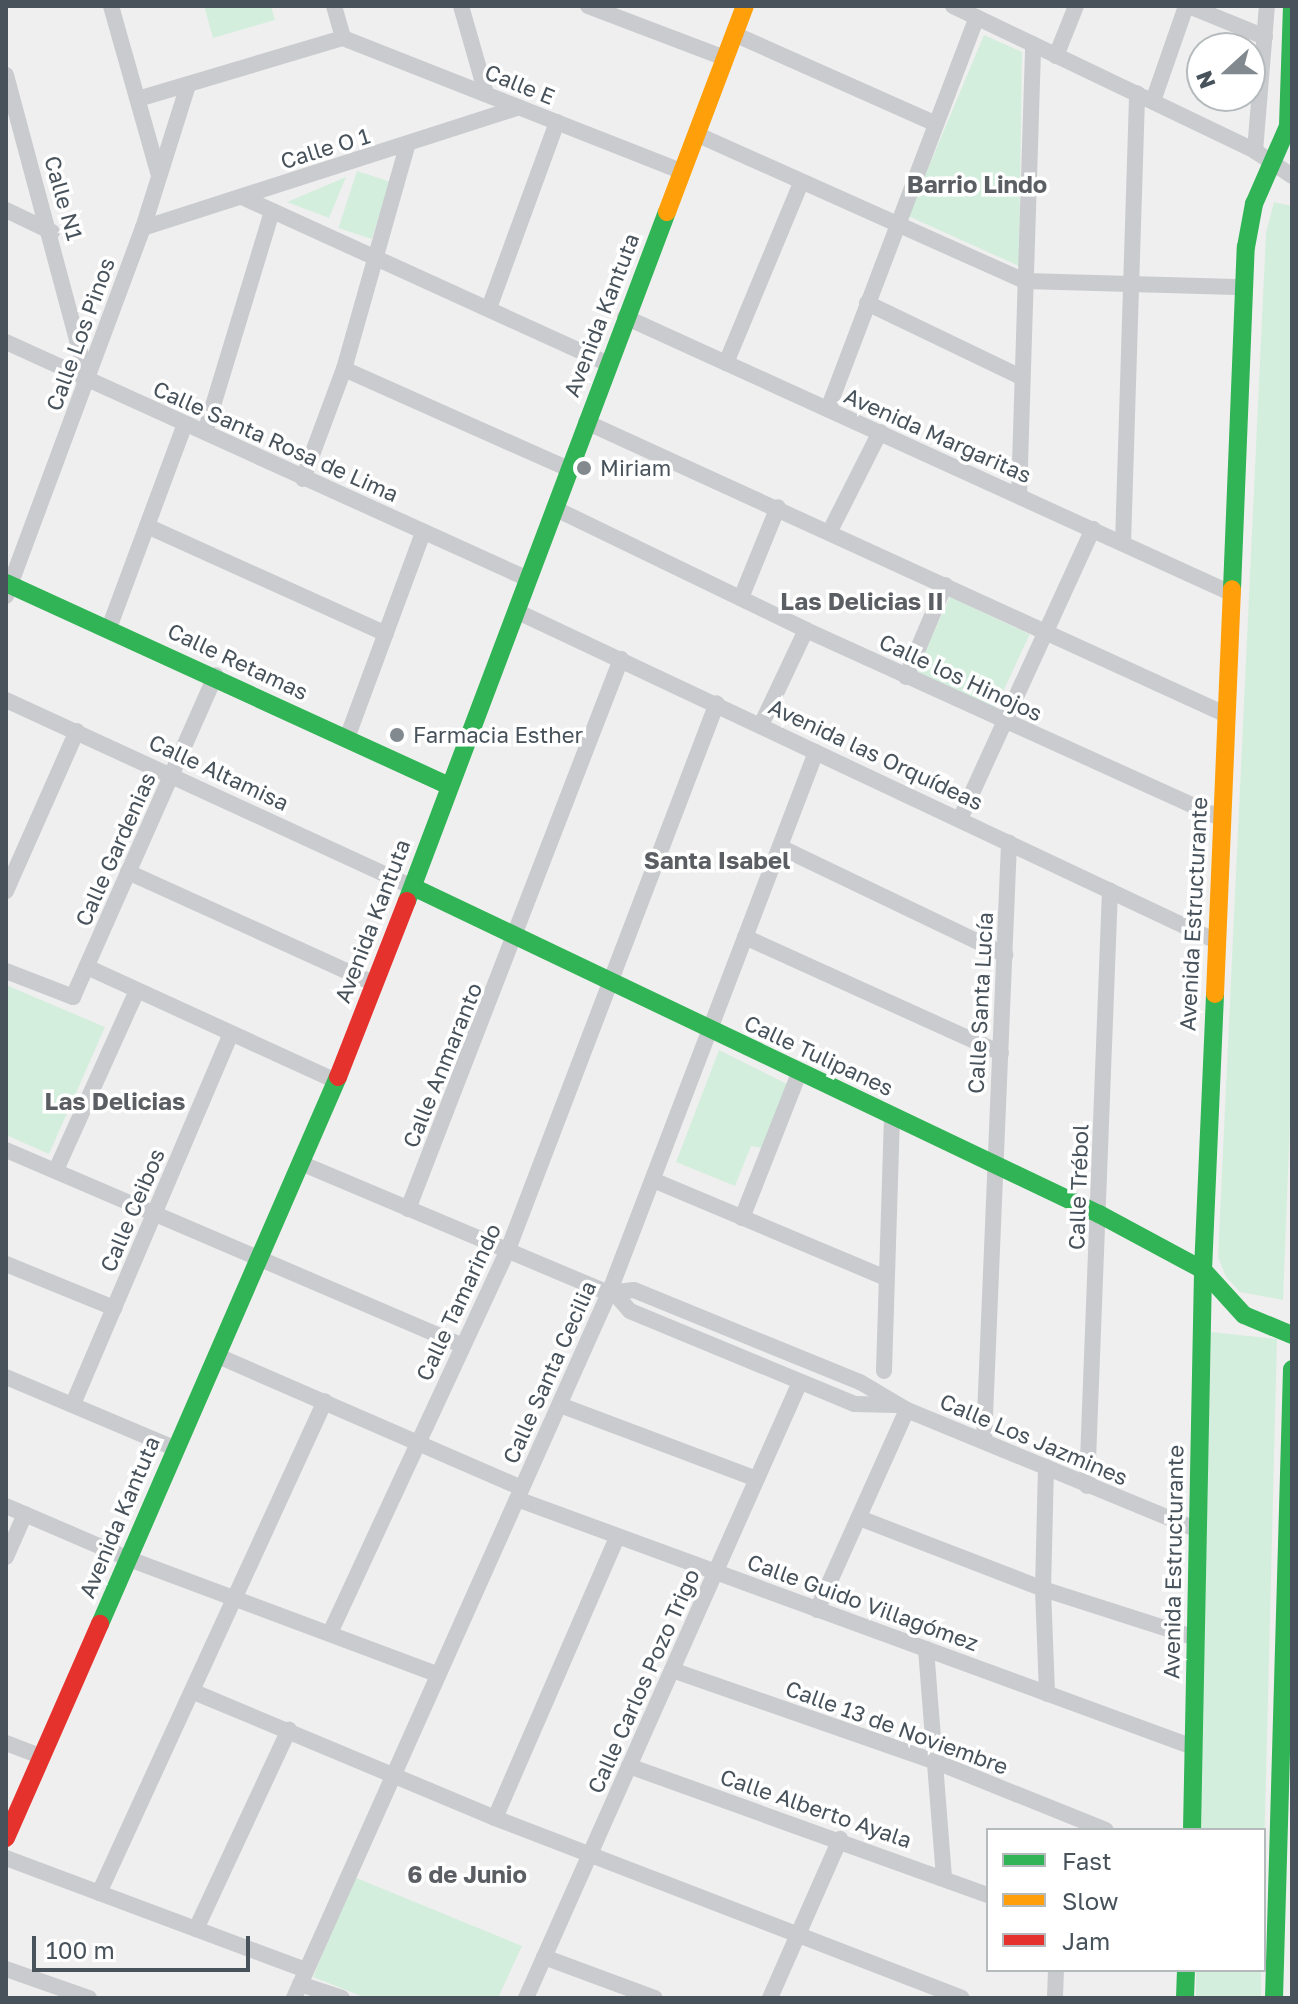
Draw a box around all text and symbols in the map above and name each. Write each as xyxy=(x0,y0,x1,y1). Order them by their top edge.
north arrow xyxy=(1186,32,1266,112)
street label: Calle E xyxy=(481,58,559,110)
text: N xyxy=(1189,67,1221,93)
street label: Calle O 1 xyxy=(277,122,373,174)
street label: Calle N1 xyxy=(39,153,89,243)
district label: Barrio Lindo xyxy=(907,170,1047,198)
street label: Avenida Kantuta xyxy=(558,230,644,400)
street label: Calle Los Pinos xyxy=(40,254,120,414)
street label: Calle Santa Rosa de Lima xyxy=(149,375,403,507)
street label: Avenida Margaritas xyxy=(840,382,1036,488)
place label: Miriam xyxy=(600,455,671,481)
marker: Miriam xyxy=(575,459,593,477)
district label: Las Delicias II xyxy=(780,587,944,615)
street label: Calle Retamas xyxy=(164,617,312,705)
street label: Calle los Hinojos xyxy=(875,628,1047,726)
street label: Avenida las Orquídeas xyxy=(765,693,987,815)
place label: Farmacia Esther xyxy=(413,722,583,748)
marker: Farmacia Esther xyxy=(388,726,406,744)
street label: Calle Altamisa xyxy=(145,728,293,816)
street label: Calle Gardenias xyxy=(69,768,161,930)
street label: Avenida Estructurante xyxy=(1174,796,1212,1032)
street label: Avenida Kantuta xyxy=(329,836,415,1006)
district label: Santa Isabel xyxy=(644,846,790,874)
street label: Calle Santa Lucía xyxy=(962,912,998,1094)
street label: Calle Anmaranto xyxy=(397,979,487,1151)
street label: Calle Tulipanes xyxy=(740,1009,898,1101)
district label: Las Delicias xyxy=(45,1087,185,1115)
street label: Calle Trébol xyxy=(1063,1124,1093,1250)
street label: Calle Ceibos xyxy=(94,1144,170,1276)
street label: Calle Tamarindo xyxy=(410,1219,506,1385)
street label: Calle Santa Cecilia xyxy=(497,1277,601,1467)
street label: Calle Los Jazmines xyxy=(936,1388,1132,1490)
street label: Avenida Kantuta xyxy=(73,1432,165,1602)
street label: Avenida Estructurante xyxy=(1158,1445,1188,1679)
street label: Calle Guido Villagómez xyxy=(744,1548,982,1656)
street label: Calle Carlos Pozo Trigo xyxy=(582,1565,704,1797)
street label: Calle 13 de Noviembre xyxy=(782,1674,1012,1780)
street label: Calle Alberto Ayala xyxy=(717,1763,915,1853)
legend xyxy=(986,1828,1266,1972)
text: Fast xyxy=(1062,1846,1112,1875)
district label: 6 de Junio xyxy=(407,1860,527,1888)
text: Slow xyxy=(1062,1886,1118,1915)
scale bar xyxy=(36,1920,254,1970)
text: Jam xyxy=(1062,1926,1110,1955)
text: 100 m xyxy=(46,1935,115,1964)

